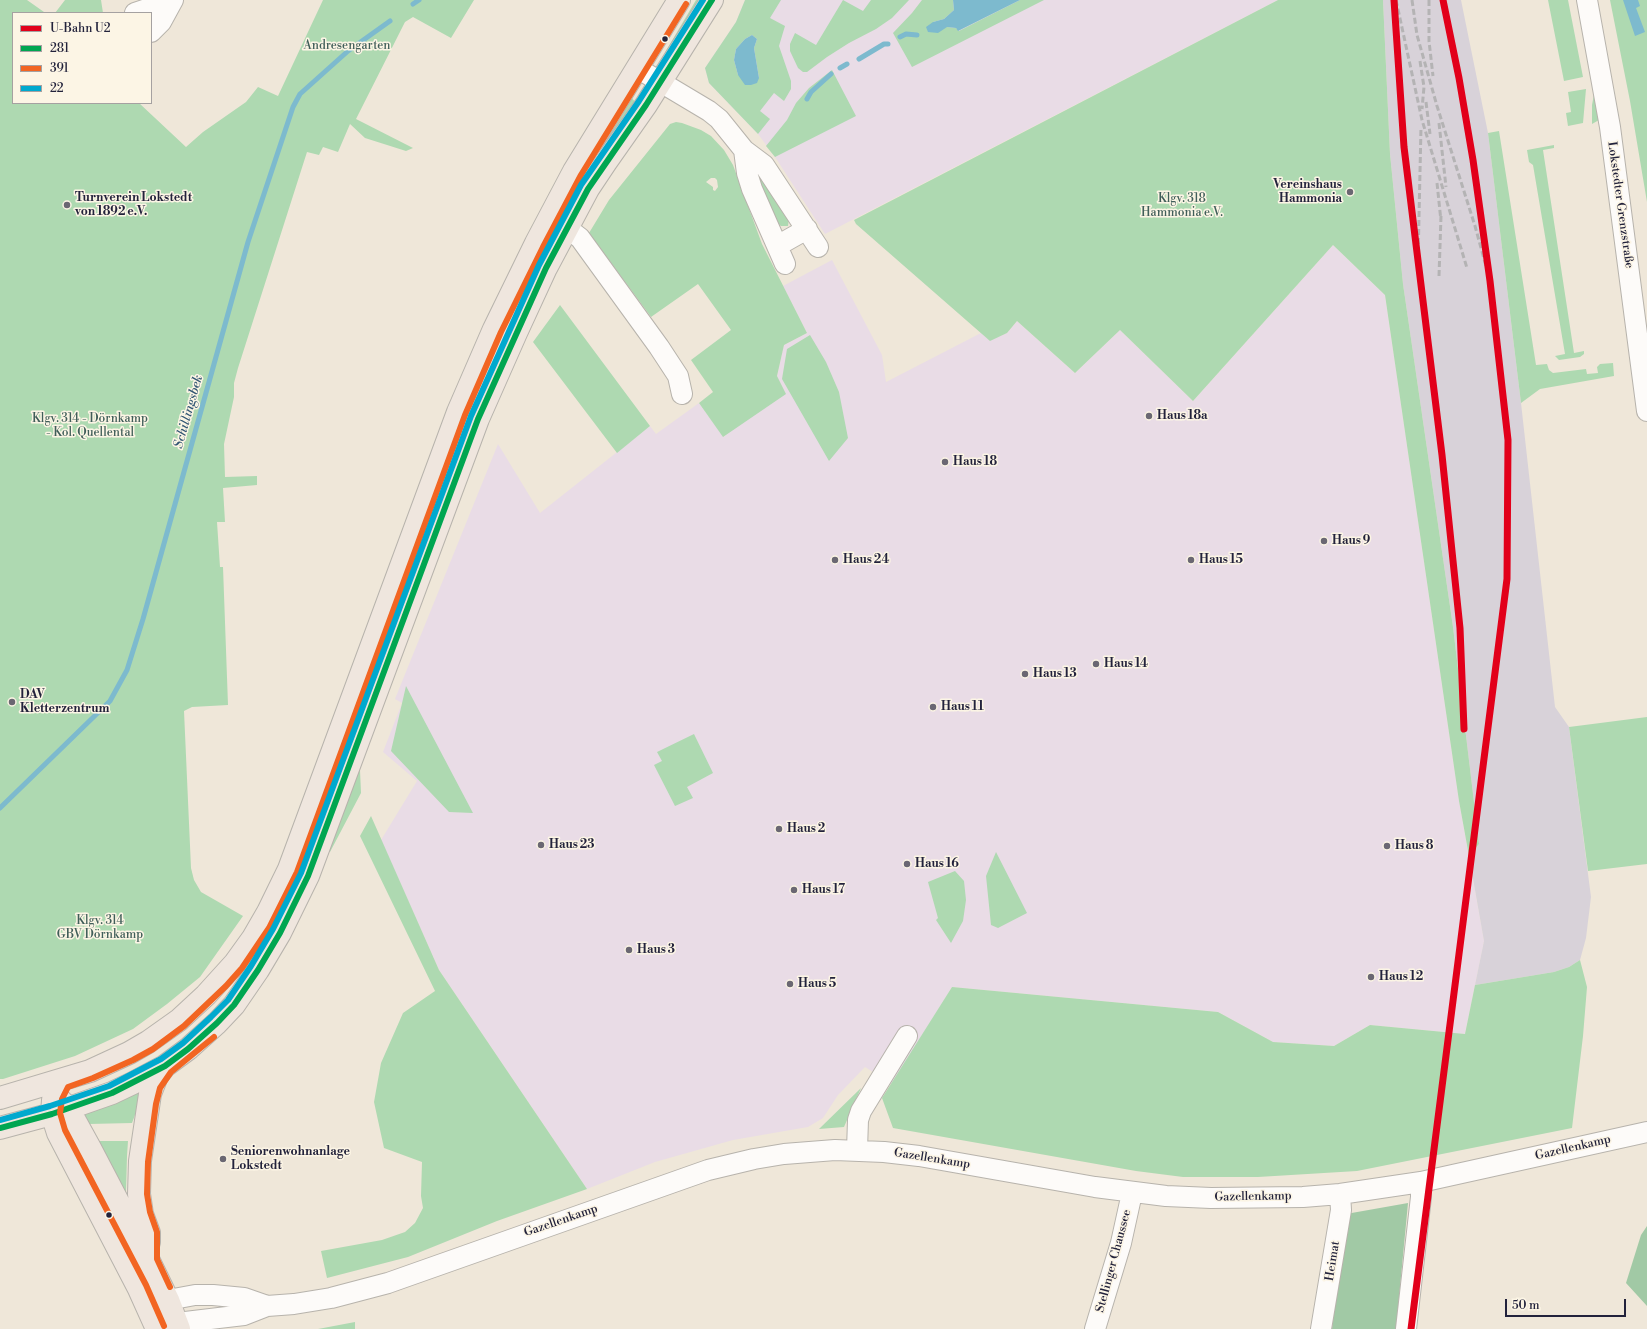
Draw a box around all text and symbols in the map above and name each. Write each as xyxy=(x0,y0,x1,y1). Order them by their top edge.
legend xyxy=(12,12,152,104)
text: U-Bahn U2 xyxy=(50,21,111,36)
unlabelled marker xyxy=(660,34,670,44)
park label: Andresengarten xyxy=(304,39,390,53)
text: 281 xyxy=(50,41,69,56)
text: 391 xyxy=(50,61,69,76)
text: 22 xyxy=(50,81,64,96)
street label: Lokstedter Grenzstraße xyxy=(1604,141,1636,269)
place label: Vereinshaus Hammonia xyxy=(1273,178,1342,206)
marker: Vereinshaus Hammonia xyxy=(1345,187,1355,197)
place label: Turnverein Lokstedt von 1892 e.V. xyxy=(75,191,192,219)
park label: Klgv. 318 Hammonia e.V. xyxy=(1141,192,1223,220)
marker: Turnverein Lokstedt von 1892 e.V. xyxy=(62,200,72,210)
water label: Schillingsbek xyxy=(171,373,207,451)
place label: Haus 18a xyxy=(1157,409,1208,423)
marker: Haus 18a xyxy=(1144,411,1154,421)
park label: Klgv. 314 - Dörnkamp - Kol. Quellental xyxy=(32,412,148,440)
place label: Haus 18 xyxy=(953,455,997,469)
marker: Haus 18 xyxy=(940,457,950,467)
place label: Haus 9 xyxy=(1332,534,1370,548)
marker: Haus 9 xyxy=(1319,536,1329,546)
place label: Haus 24 xyxy=(843,553,889,567)
place label: Haus 15 xyxy=(1199,553,1243,567)
marker: Haus 24 xyxy=(830,555,840,565)
marker: Haus 15 xyxy=(1186,555,1196,565)
place label: Haus 14 xyxy=(1104,657,1148,671)
marker: Haus 14 xyxy=(1091,659,1101,669)
place label: Haus 13 xyxy=(1033,667,1077,681)
marker: Haus 13 xyxy=(1020,669,1030,679)
place label: DAV Kletterzentrum xyxy=(20,688,110,716)
marker: DAV Kletterzentrum xyxy=(7,697,17,707)
place label: Haus 11 xyxy=(941,700,984,714)
marker: Haus 11 xyxy=(928,702,938,712)
place label: Haus 2 xyxy=(787,822,825,836)
marker: Haus 2 xyxy=(774,824,784,834)
place label: Haus 23 xyxy=(549,838,595,852)
place label: Haus 8 xyxy=(1395,839,1433,853)
marker: Haus 23 xyxy=(536,840,546,850)
marker: Haus 8 xyxy=(1382,841,1392,851)
place label: Haus 16 xyxy=(915,857,959,871)
marker: Haus 16 xyxy=(902,859,912,869)
place label: Haus 17 xyxy=(802,883,845,897)
marker: Haus 17 xyxy=(789,885,799,895)
park label: Klgv. 314 GBV Dörnkamp xyxy=(57,914,143,942)
place label: Haus 3 xyxy=(637,943,675,957)
marker: Haus 3 xyxy=(624,945,634,955)
place label: Haus 12 xyxy=(1379,970,1423,984)
marker: Haus 12 xyxy=(1366,972,1376,982)
place label: Haus 5 xyxy=(798,977,836,991)
marker: Haus 5 xyxy=(785,979,795,989)
street label: Gazellenkamp xyxy=(1534,1132,1612,1164)
place label: Seniorenwohnanlage Lokstedt xyxy=(231,1145,350,1173)
street label: Gazellenkamp xyxy=(893,1146,971,1172)
marker: Seniorenwohnanlage Lokstedt xyxy=(218,1154,228,1164)
street label: Gazellenkamp xyxy=(1214,1189,1292,1205)
street label: Gazellenkamp xyxy=(522,1202,600,1240)
street label: Stellinger Chaussee xyxy=(1093,1208,1135,1314)
unlabelled marker xyxy=(104,1210,114,1220)
street label: Heimat xyxy=(1323,1240,1343,1282)
scale bar xyxy=(1507,1291,1628,1317)
text: 50 m xyxy=(1512,1298,1540,1313)

